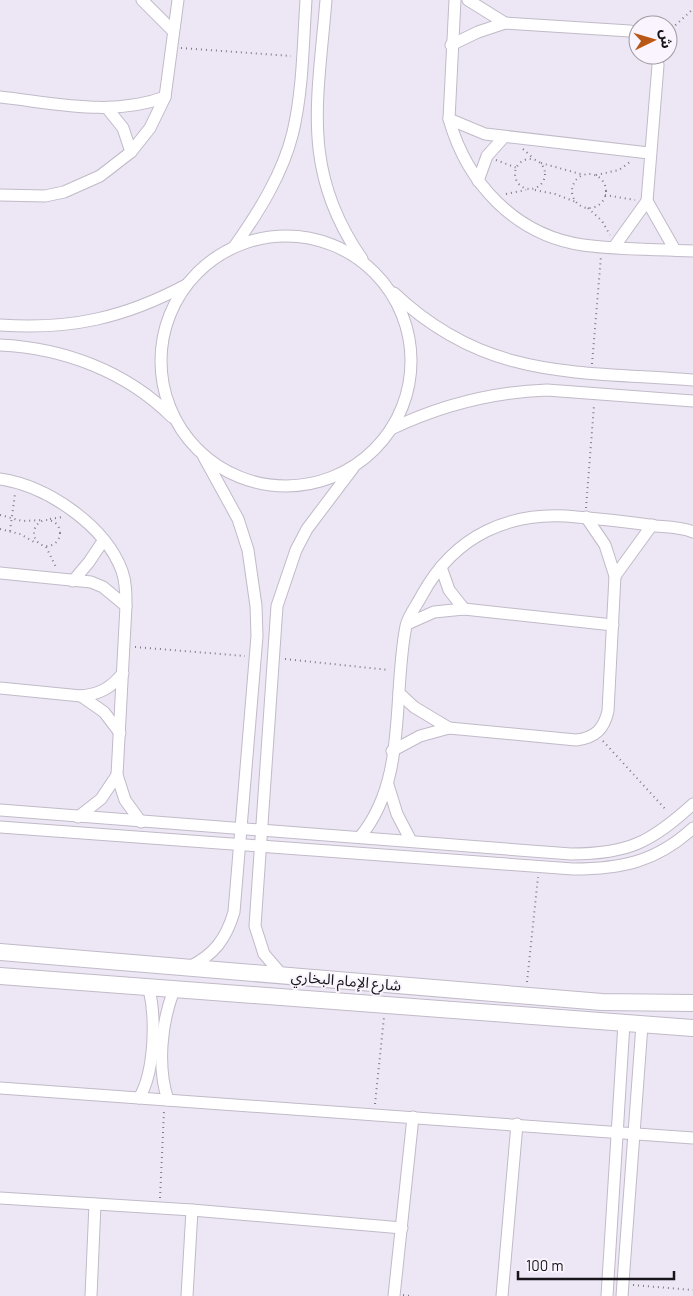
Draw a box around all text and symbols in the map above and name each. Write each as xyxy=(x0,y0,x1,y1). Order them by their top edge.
north arrow xyxy=(628,15,678,65)
text: ش xyxy=(657,29,676,49)
street label: شارع الإمام البخاري xyxy=(290,966,402,998)
scale bar xyxy=(518,1248,674,1280)
text: 100 m xyxy=(526,1256,564,1274)

